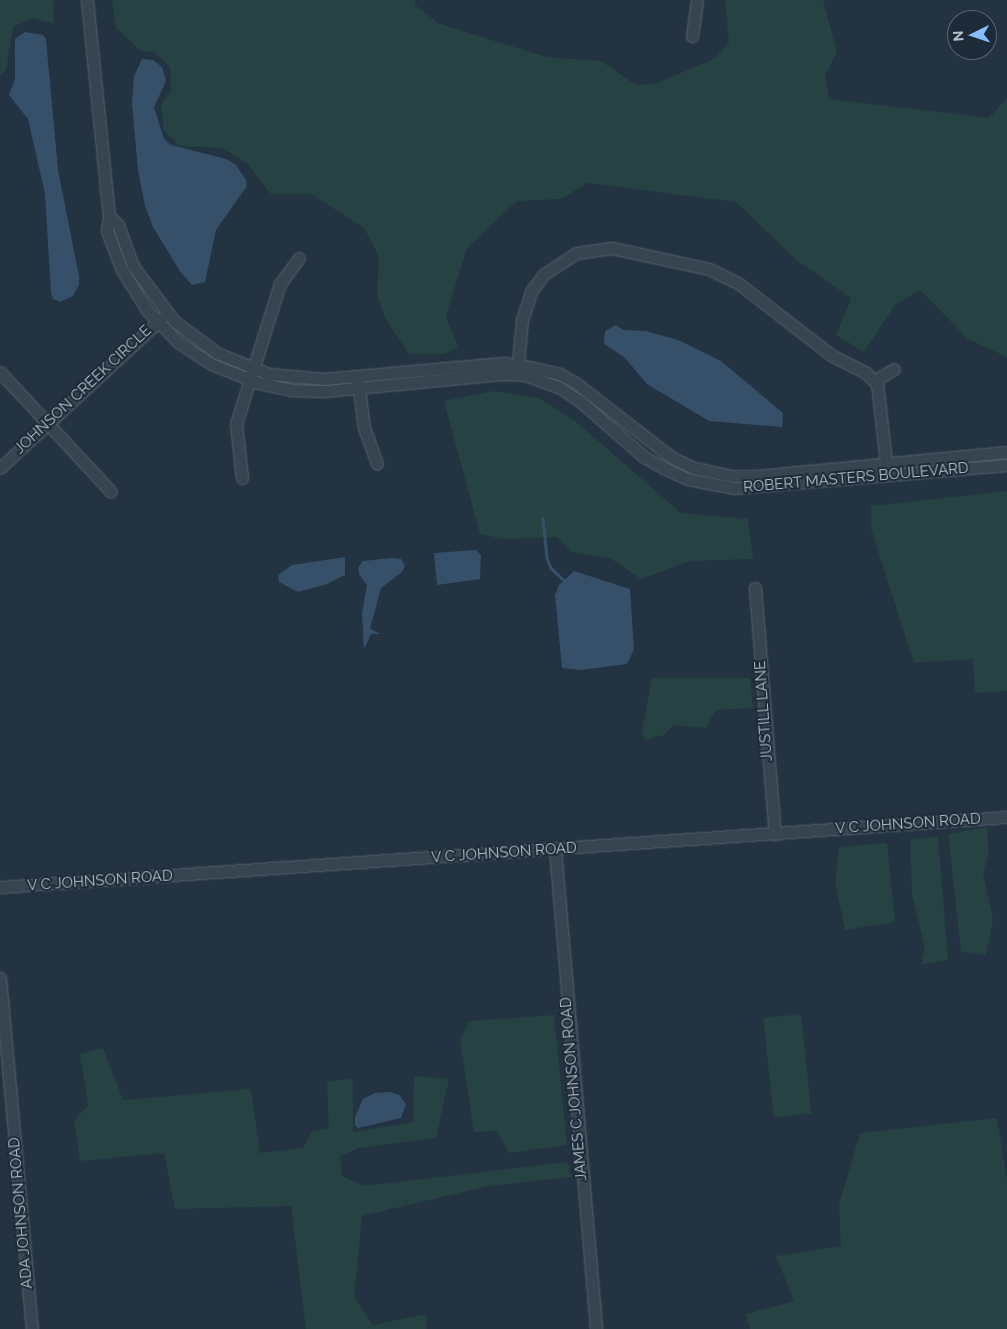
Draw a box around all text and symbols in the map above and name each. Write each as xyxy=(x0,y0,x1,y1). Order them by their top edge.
north arrow xyxy=(947,10,997,60)
text: N xyxy=(950,30,966,42)
street label: JOHNSON CREEK CIRCLE xyxy=(11,322,155,458)
street label: ROBERT MASTERS BOULEVARD xyxy=(742,459,970,497)
street label: JUSTILL LANE xyxy=(751,660,777,762)
street label: V C JOHNSON ROAD xyxy=(834,810,982,838)
street label: V C JOHNSON ROAD xyxy=(430,839,578,867)
street label: V C JOHNSON ROAD xyxy=(26,867,174,895)
street label: JAMES C JOHNSON ROAD xyxy=(557,996,591,1182)
street label: ADA JOHNSON ROAD xyxy=(5,1136,37,1290)

